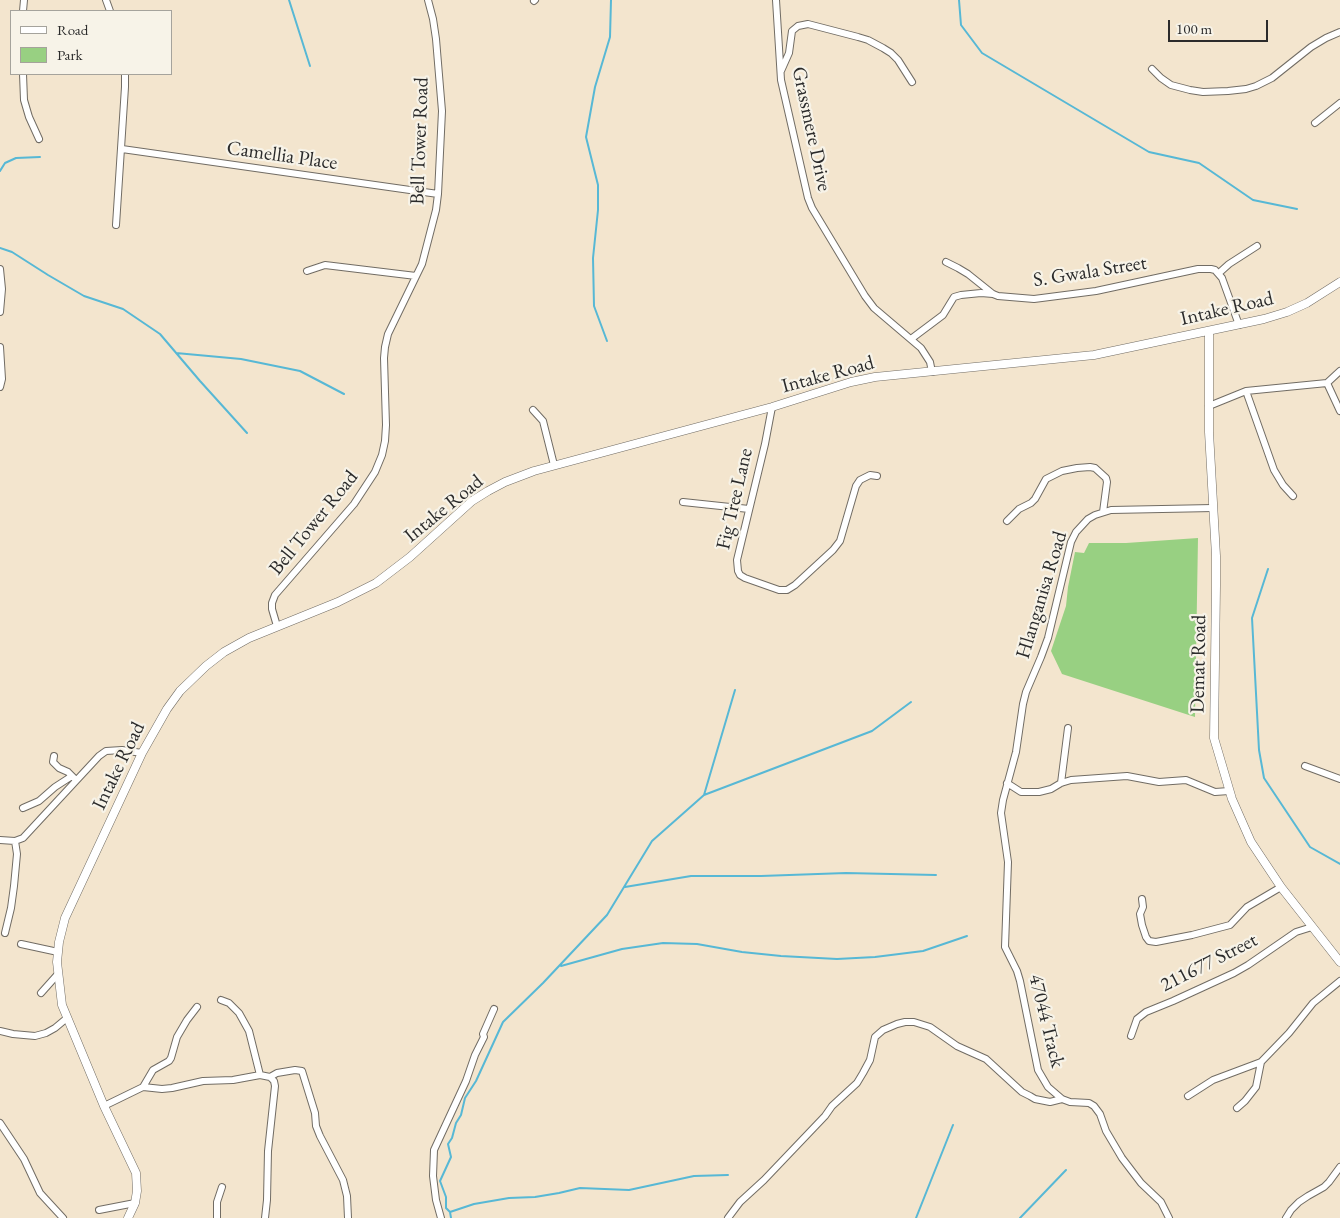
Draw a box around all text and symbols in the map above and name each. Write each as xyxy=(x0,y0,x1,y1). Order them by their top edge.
legend xyxy=(10,10,172,75)
scale bar xyxy=(1170,10,1270,42)
text: 100 m xyxy=(1176,19,1212,38)
text: Road xyxy=(57,20,88,39)
text: Park xyxy=(57,45,83,64)
street label: Grassmere Drive xyxy=(786,65,836,193)
street label: Bell Tower Road xyxy=(406,77,434,205)
street label: Camellia Place xyxy=(225,136,339,176)
street label: S. Gwala Street xyxy=(1032,251,1148,293)
street label: Intake Road xyxy=(1178,287,1276,331)
street label: Intake Road xyxy=(779,351,877,399)
street label: Fig Tree Lane xyxy=(712,446,758,552)
street label: Bell Tower Road xyxy=(265,466,363,580)
street label: Intake Road xyxy=(400,470,488,548)
street label: Hlanganisa Road xyxy=(1011,528,1073,662)
street label: Demat Road xyxy=(1186,615,1212,713)
street label: Intake Road xyxy=(87,718,151,814)
street label: 211677 Street xyxy=(1157,928,1261,998)
street label: 47044 Track xyxy=(1023,972,1069,1070)

